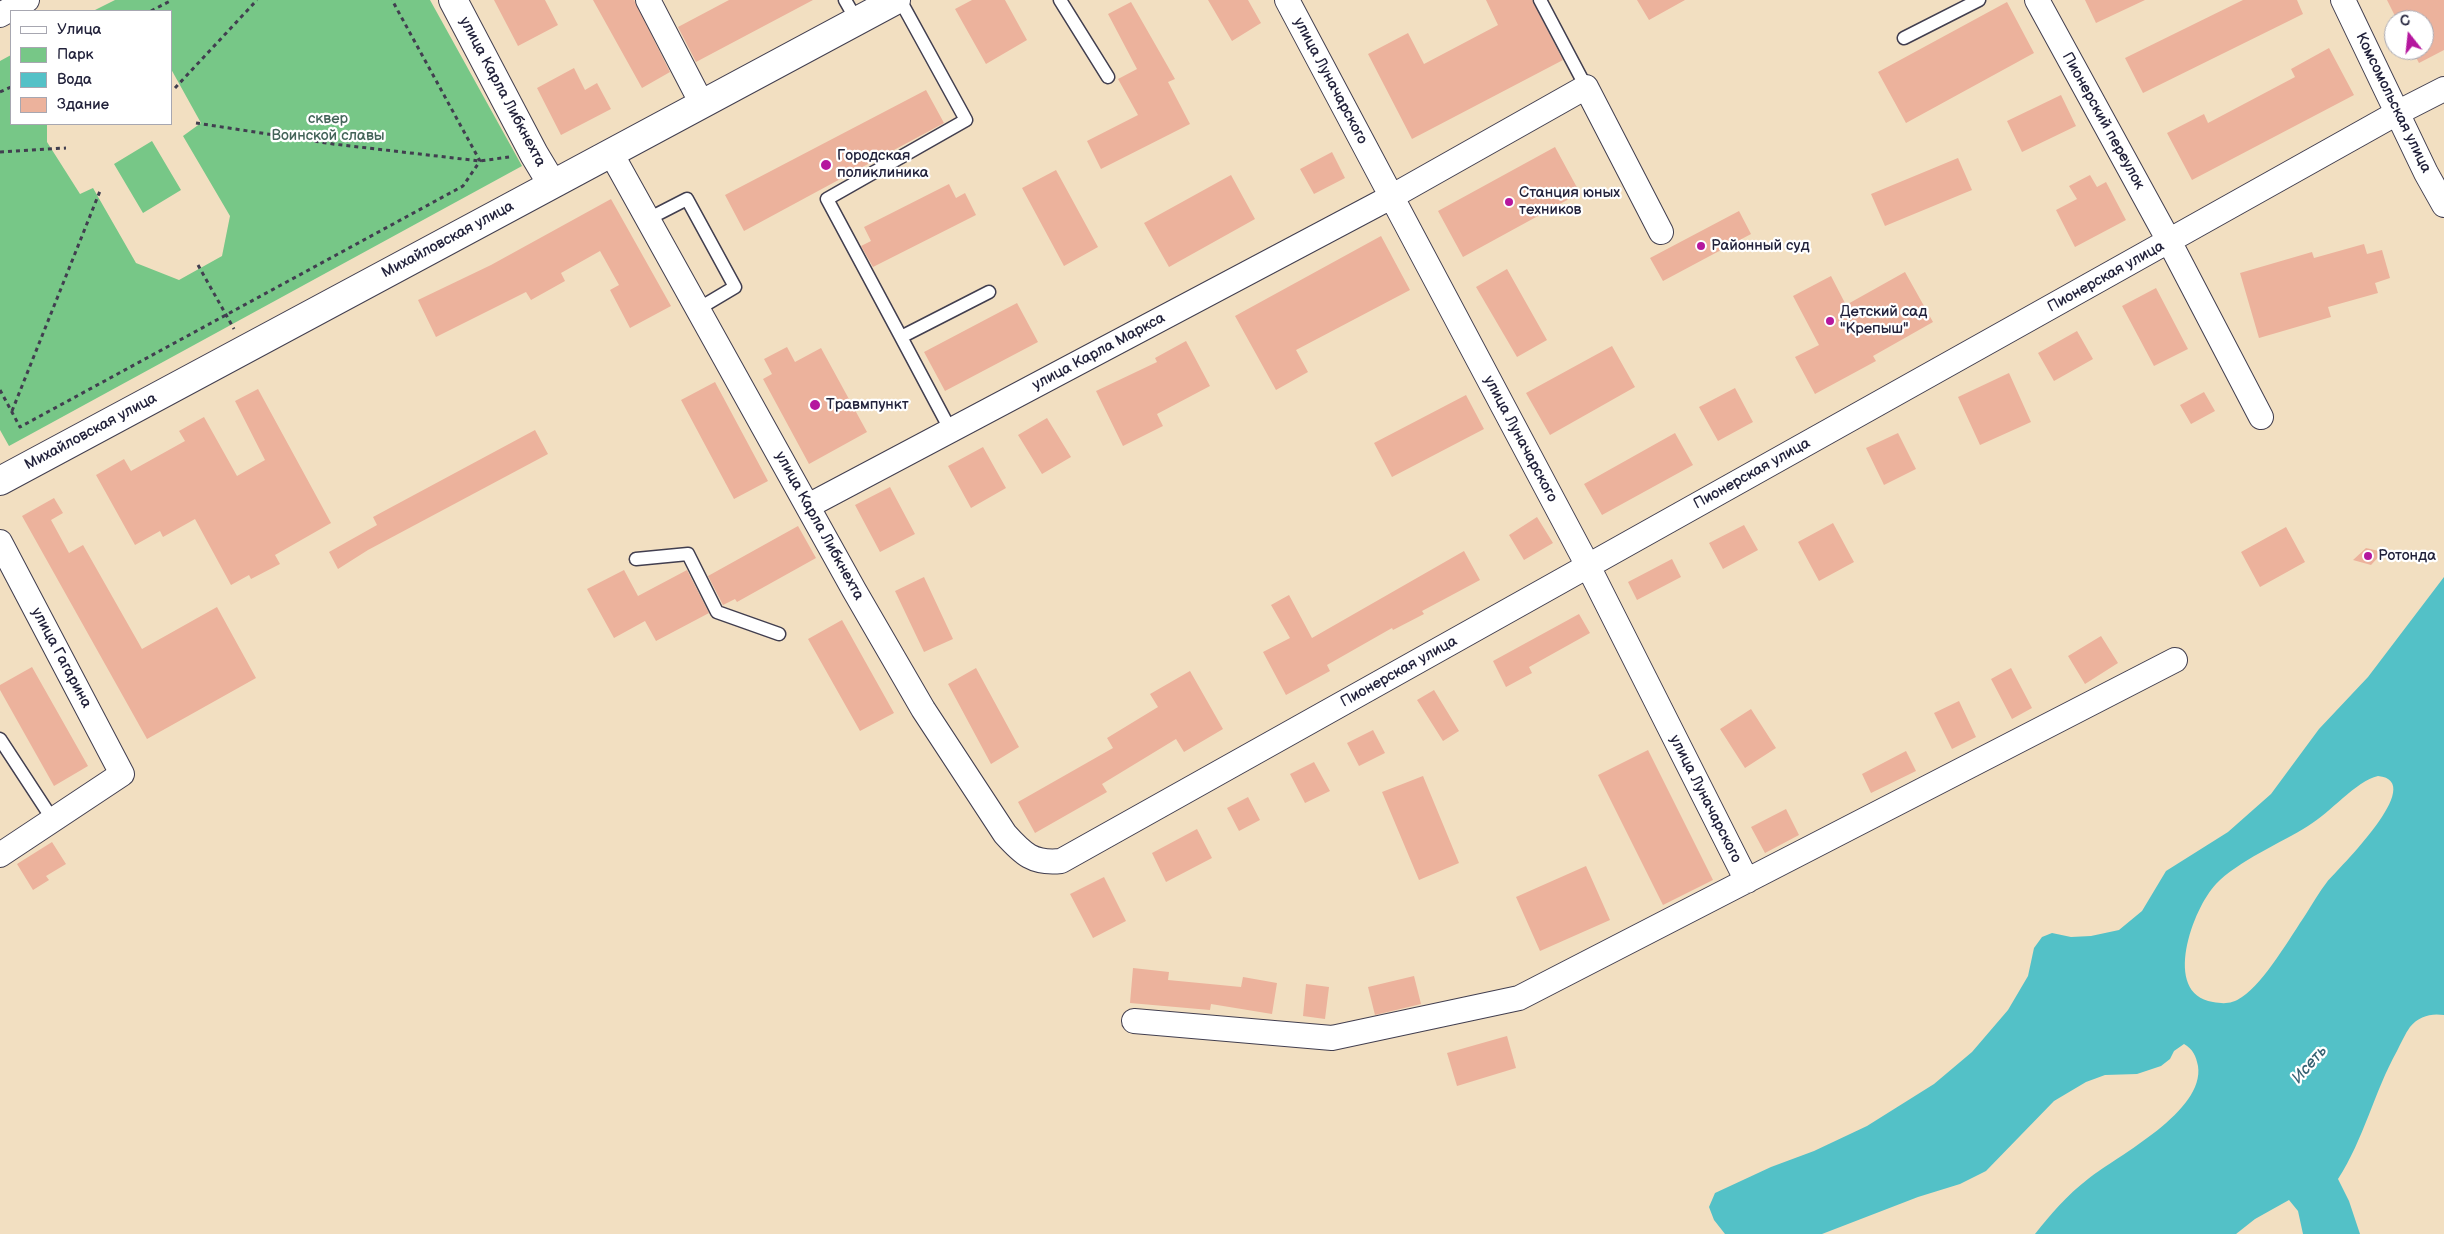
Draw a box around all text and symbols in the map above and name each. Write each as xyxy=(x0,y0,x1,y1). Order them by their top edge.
legend xyxy=(10,10,172,125)
north arrow xyxy=(2384,10,2434,60)
text: С xyxy=(2398,12,2412,31)
street label: улица Карла Либкнехта xyxy=(455,14,549,170)
street label: улица Луначарского xyxy=(1289,15,1371,147)
text: Улица xyxy=(57,20,101,39)
street label: Комсомольская улица xyxy=(2351,30,2435,176)
text: Парк xyxy=(57,45,94,64)
street label: Пионерский переулок xyxy=(2058,49,2148,193)
text: Вода xyxy=(57,70,92,89)
text: Здание xyxy=(57,95,109,114)
park label: сквер Воинской славы xyxy=(271,110,385,145)
place label: Городская поликлиника xyxy=(837,147,929,182)
marker: Городская поликлиника xyxy=(819,158,833,172)
place label: Станция юных техников xyxy=(1519,184,1620,219)
marker: Станция юных техников xyxy=(1503,196,1515,208)
street label: Михайловская улица xyxy=(379,198,517,282)
place label: Районный суд xyxy=(1711,237,1810,255)
street label: Пионерская улица xyxy=(2045,237,2167,317)
marker: Районный суд xyxy=(1695,240,1707,252)
place label: Детский сад "Крепыш" xyxy=(1840,303,1927,338)
street label: улица Карла Маркса xyxy=(1030,309,1168,395)
marker: Детский сад "Крепыш" xyxy=(1824,315,1836,327)
street label: улица Луначарского xyxy=(1479,373,1561,505)
street label: Михайловская улица xyxy=(22,390,160,474)
place label: Травмпункт xyxy=(826,396,909,414)
marker: Травмпункт xyxy=(808,398,822,412)
street label: Пионерская улица xyxy=(1691,434,1813,514)
street label: улица Карла Либкнехта xyxy=(771,449,867,603)
place label: Ротонда xyxy=(2378,547,2436,565)
marker: Ротонда xyxy=(2362,550,2374,562)
street label: улица Гагарина xyxy=(27,605,95,711)
street label: Пионерская улица xyxy=(1338,632,1460,712)
street label: улица Луначарского xyxy=(1665,732,1745,866)
water label: Исеть xyxy=(2288,1042,2332,1088)

